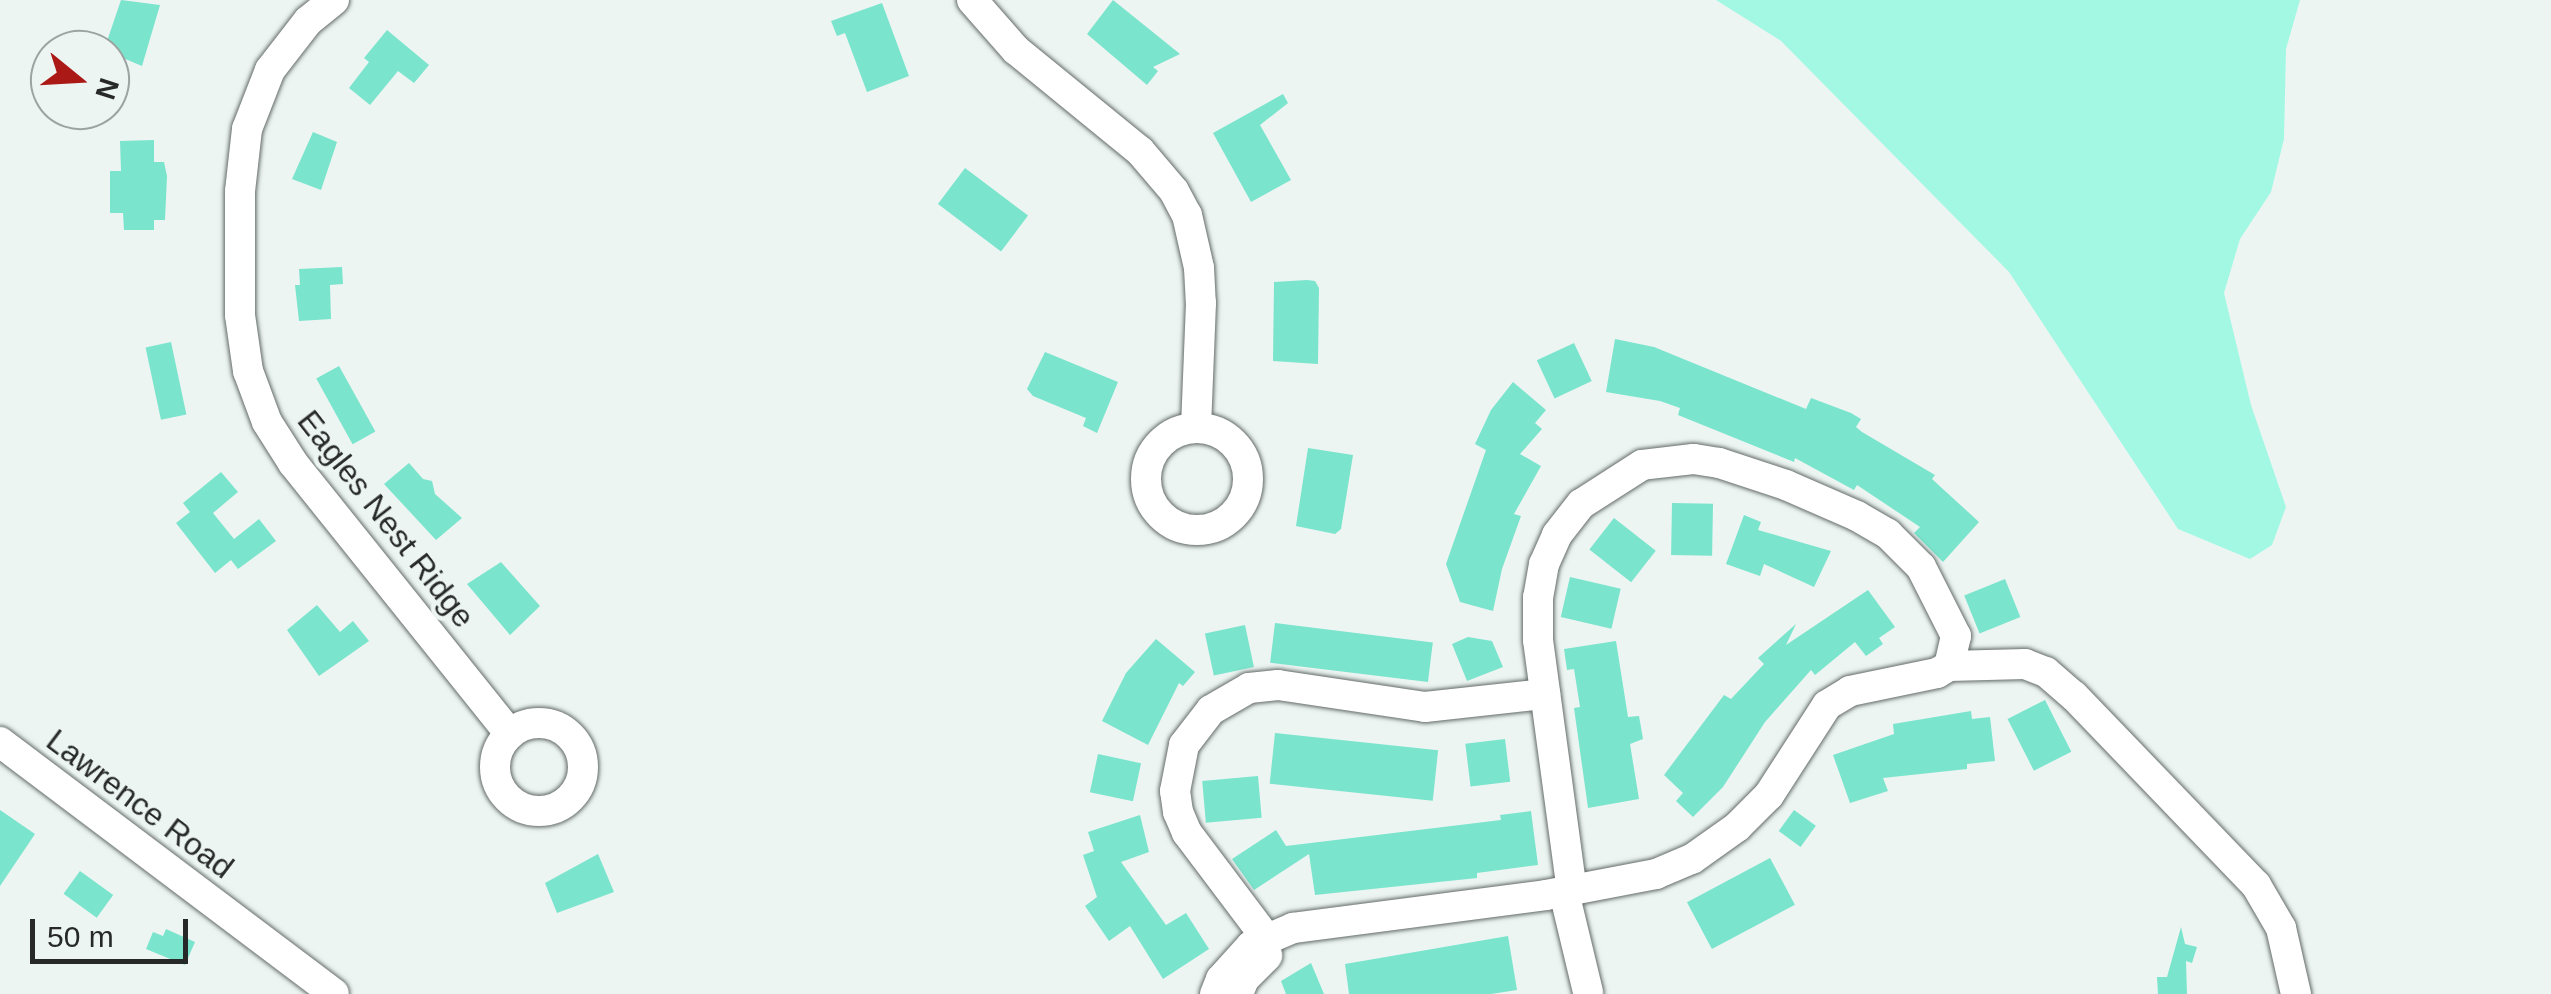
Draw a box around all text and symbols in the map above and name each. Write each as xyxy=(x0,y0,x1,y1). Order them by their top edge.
north arrow xyxy=(30,30,130,130)
text: N xyxy=(89,74,125,103)
street label: Eagles Nest Ridge xyxy=(289,403,483,635)
street label: Lawrence Road xyxy=(39,721,241,887)
scale bar xyxy=(35,899,192,961)
text: 50 m xyxy=(47,920,114,953)

